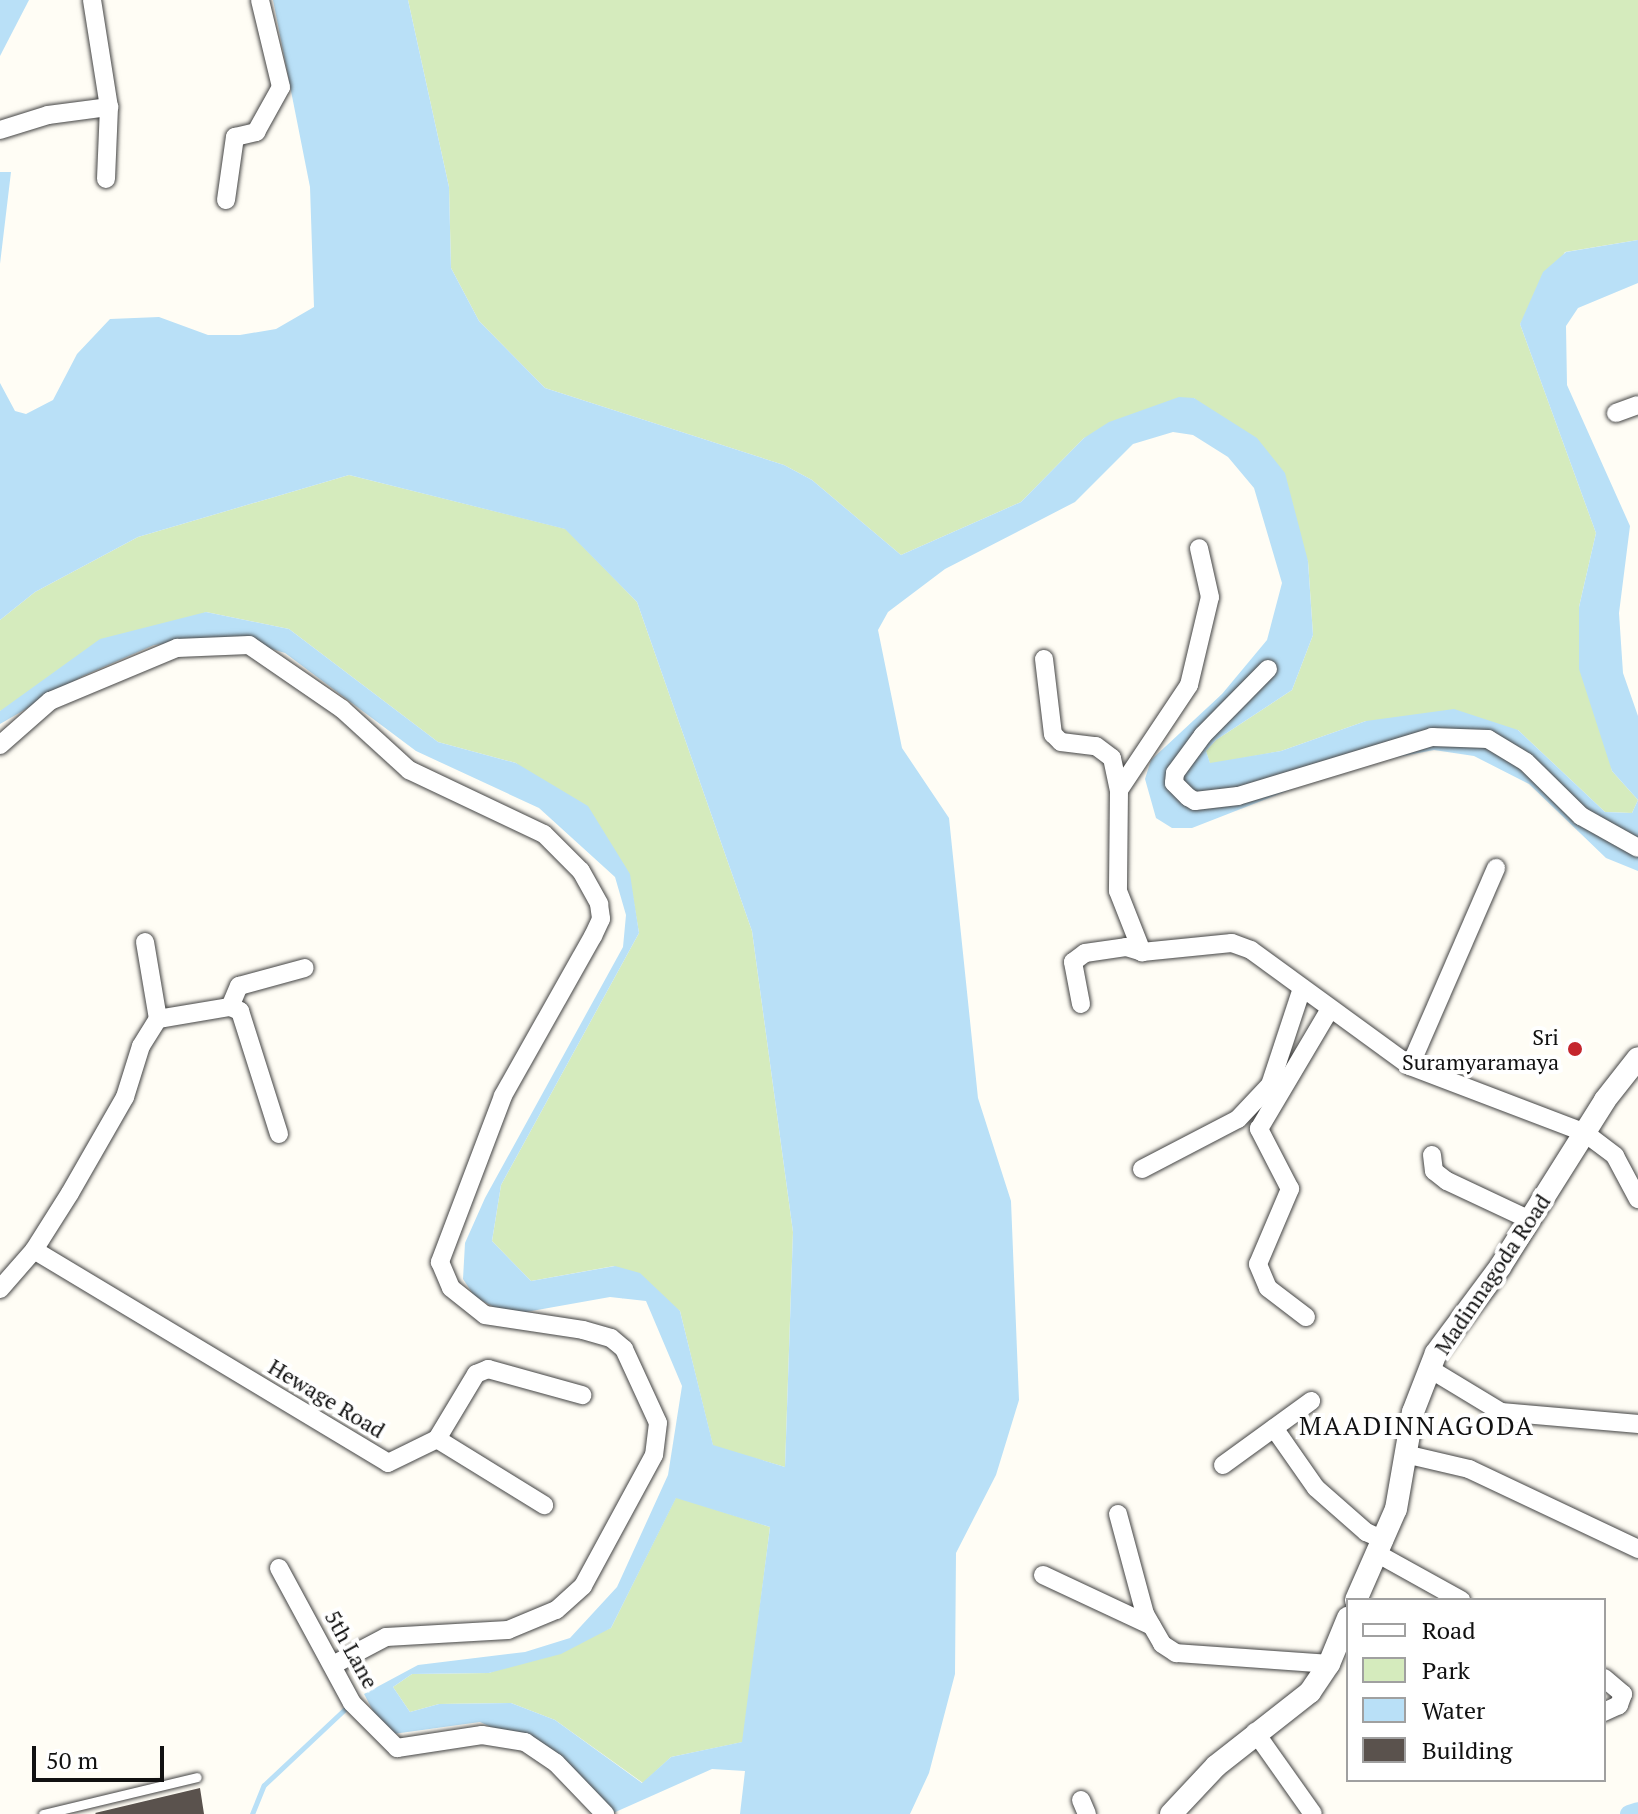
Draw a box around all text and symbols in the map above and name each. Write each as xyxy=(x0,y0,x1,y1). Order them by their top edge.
place label: Sri Suramyaramaya xyxy=(1402,1023,1559,1074)
marker: Sri Suramyaramaya xyxy=(1566,1040,1584,1058)
street label: Madinnagoda Road xyxy=(1429,1189,1555,1359)
street label: Hewage Road xyxy=(264,1353,390,1443)
district label: MAADINNAGODA xyxy=(1299,1410,1535,1442)
legend xyxy=(1346,1598,1606,1782)
street label: 5th Lane xyxy=(320,1605,384,1693)
text: Road xyxy=(1422,1614,1476,1646)
text: Park xyxy=(1422,1654,1470,1686)
text: Water xyxy=(1422,1694,1485,1726)
scale bar xyxy=(36,1730,168,1780)
text: Building xyxy=(1422,1734,1512,1766)
text: 50 m xyxy=(46,1744,98,1776)

